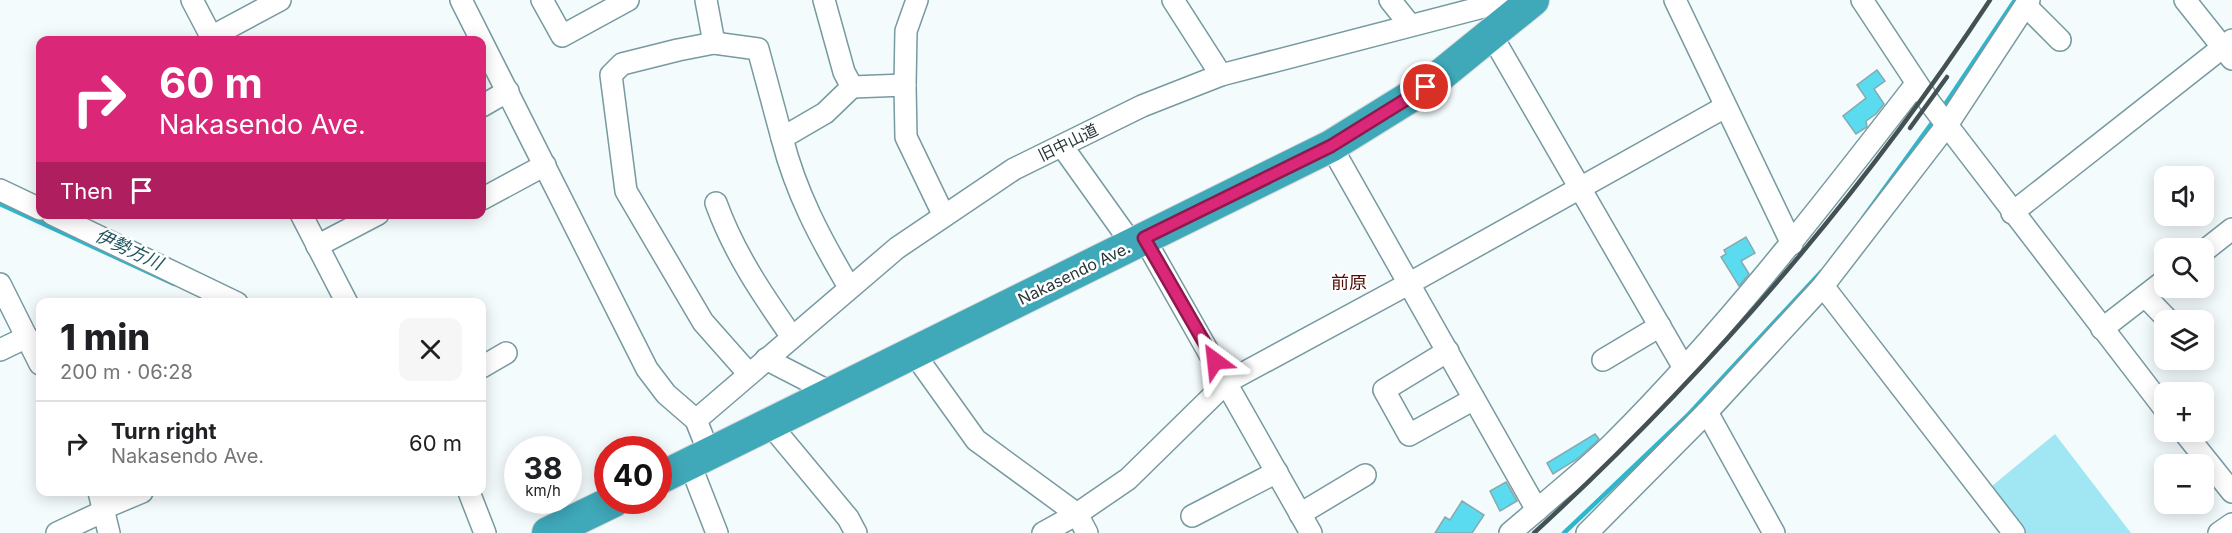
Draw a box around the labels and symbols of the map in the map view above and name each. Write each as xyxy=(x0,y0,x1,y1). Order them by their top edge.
pin xyxy=(1400,61,1451,112)
street label: 旧中山道 xyxy=(1035,119,1101,165)
water label: 伊勢方川 xyxy=(92,224,168,275)
street label: Nakasendo Ave. xyxy=(1015,237,1133,309)
district label: 前原 xyxy=(1331,272,1367,293)
position arrow xyxy=(1183,329,1247,393)
speed limit sign: 40 xyxy=(594,436,672,514)

